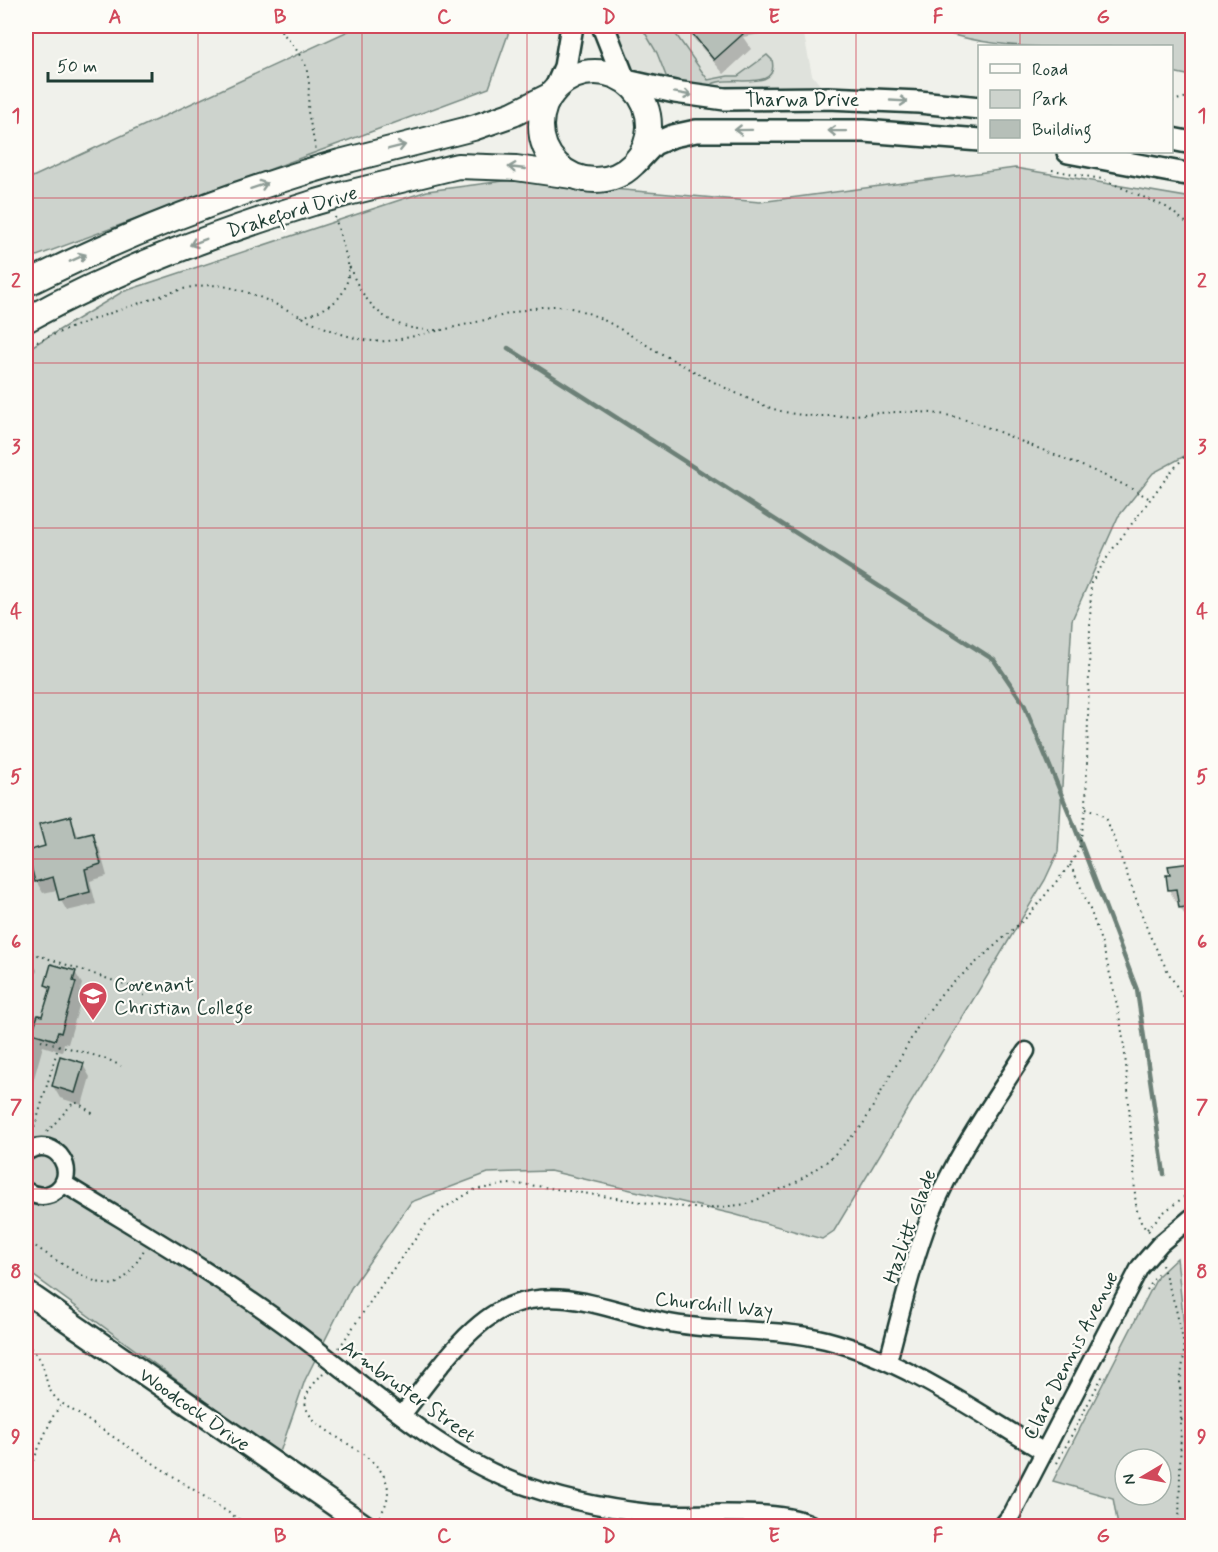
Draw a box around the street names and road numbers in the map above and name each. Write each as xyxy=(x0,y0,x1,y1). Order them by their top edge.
street label: Tharwa Drive xyxy=(745,87,860,114)
street label: Drakeford Drive xyxy=(224,180,362,247)
street label: Hazlitt Glade xyxy=(877,1166,944,1287)
street label: Clare Dennis Avenue xyxy=(1017,1267,1126,1445)
street label: Churchill Way xyxy=(653,1286,774,1325)
street label: Armbruster Street xyxy=(335,1334,481,1450)
street label: Woodcock Drive xyxy=(133,1362,255,1459)

